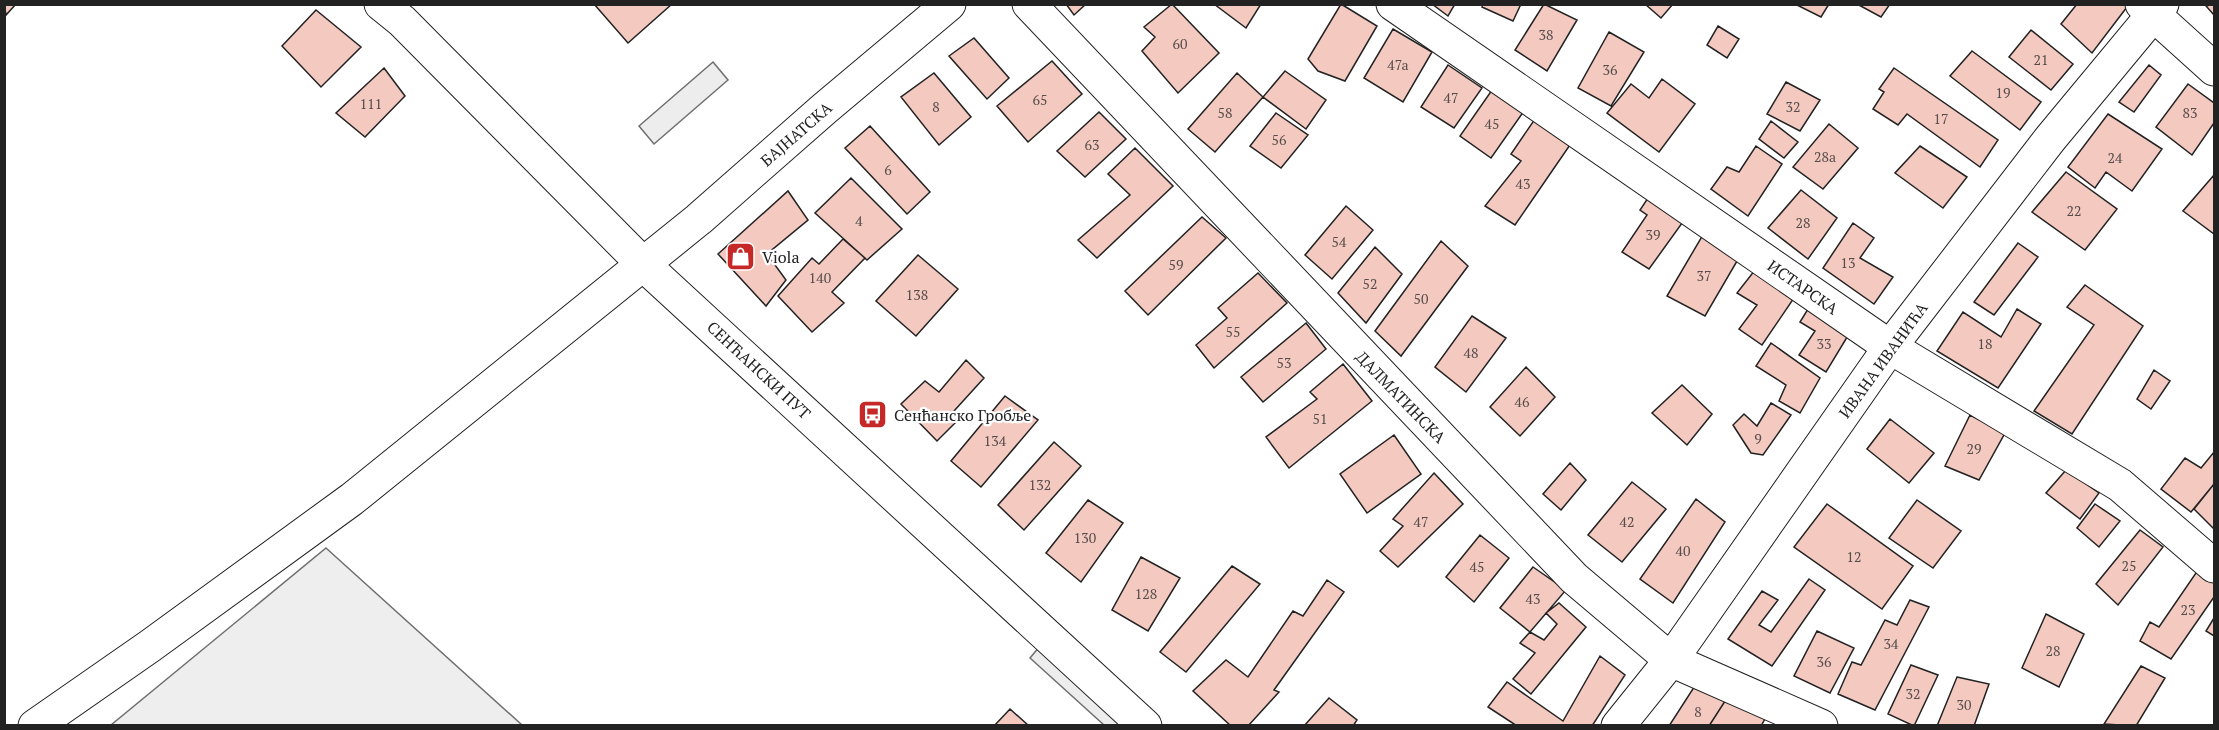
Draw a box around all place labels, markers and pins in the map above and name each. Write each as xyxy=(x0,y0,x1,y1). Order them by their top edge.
shop icon: Viola xyxy=(725,241,757,273)
place label: Viola xyxy=(762,246,800,268)
bus stop icon: Сенћанско Гробље xyxy=(857,399,889,431)
place label: Сенћанско Гробље xyxy=(894,404,1031,426)

